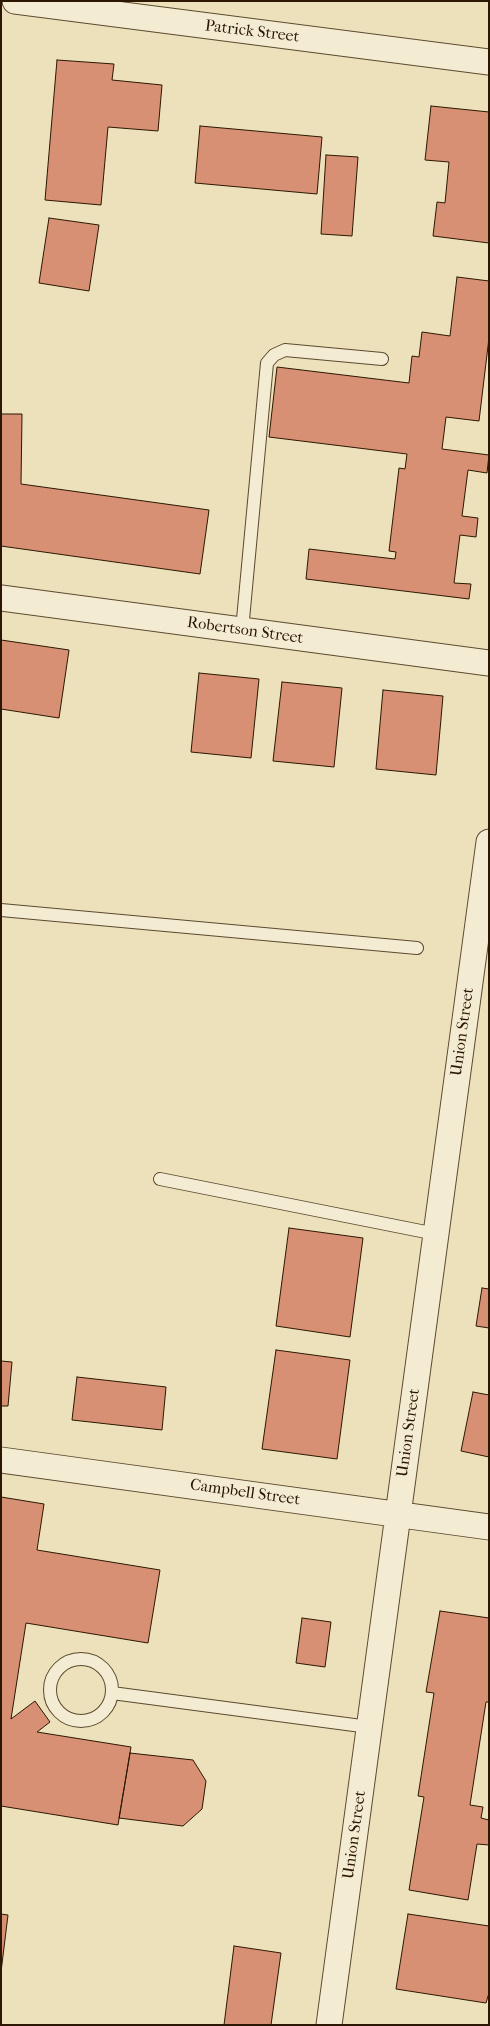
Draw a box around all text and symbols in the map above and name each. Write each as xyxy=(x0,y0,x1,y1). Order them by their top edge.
street label: Patrick Street xyxy=(204,17,300,47)
street label: Robertson Street xyxy=(186,613,304,649)
street label: Union Street xyxy=(447,986,479,1078)
street label: Union Street xyxy=(393,1387,425,1479)
street label: Campbell Street xyxy=(189,1476,301,1510)
street label: Union Street xyxy=(339,1789,371,1881)

